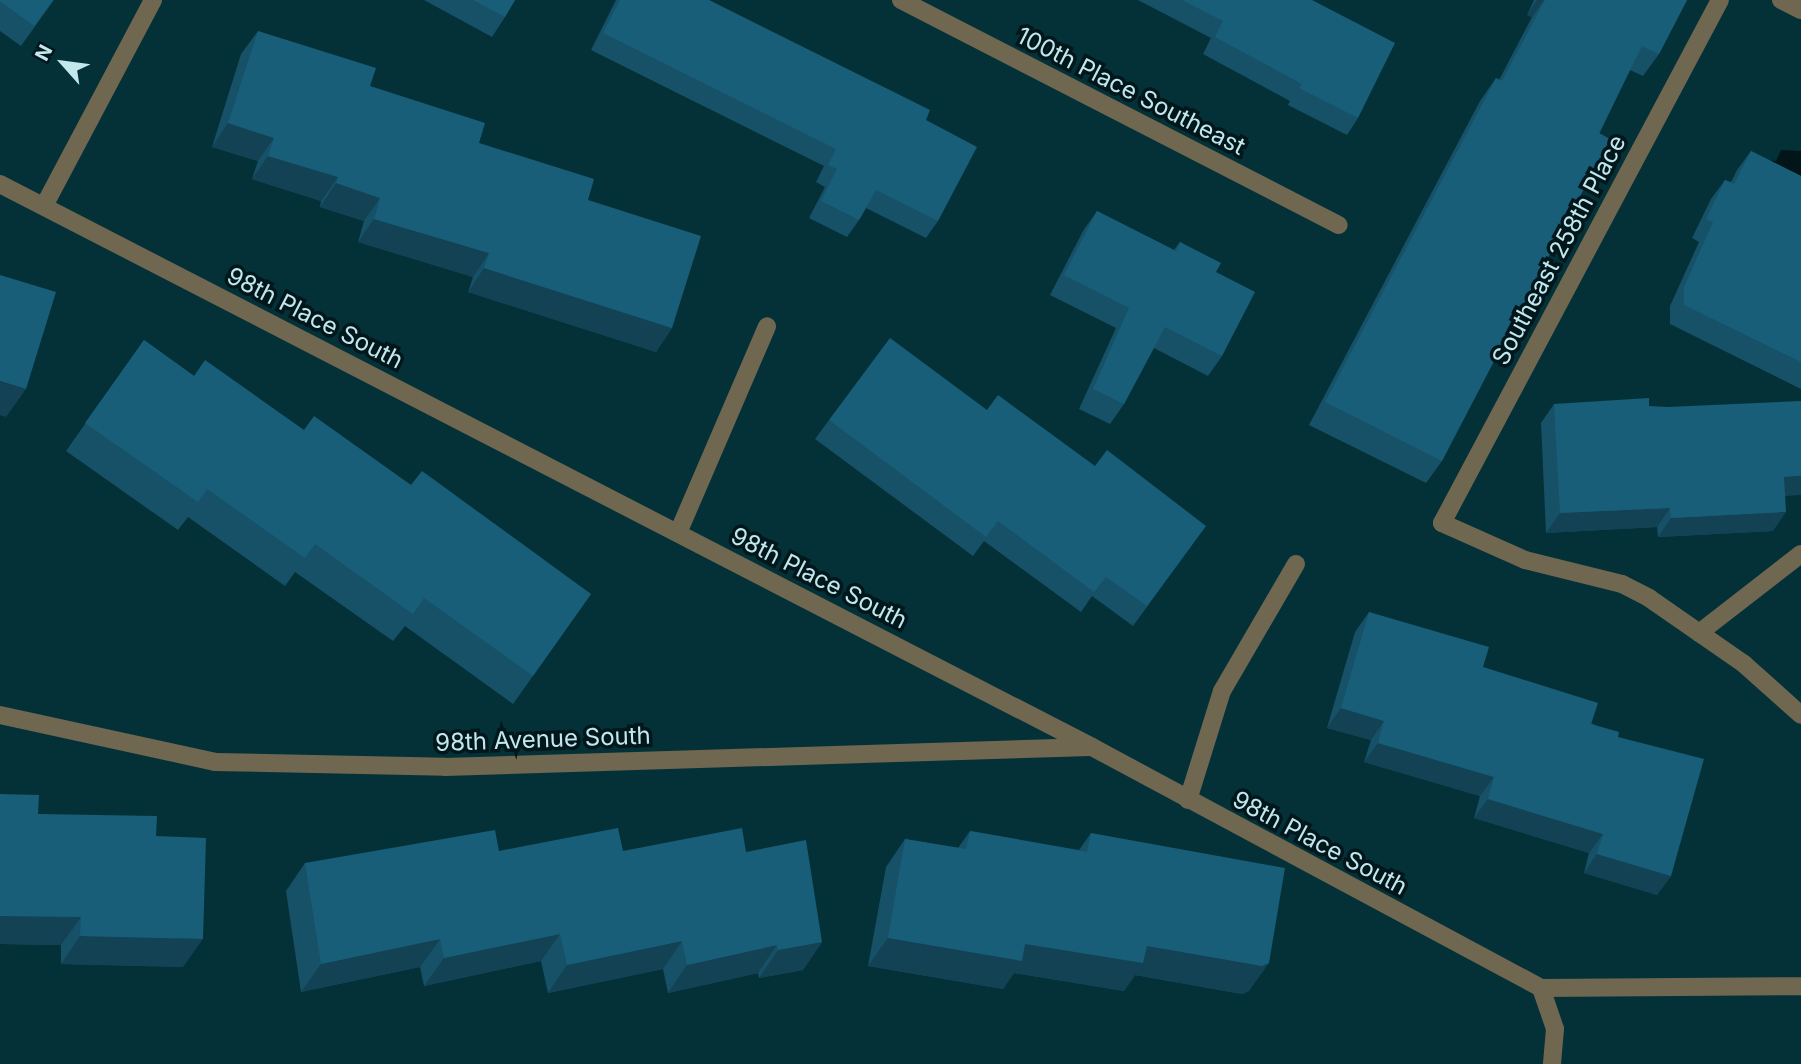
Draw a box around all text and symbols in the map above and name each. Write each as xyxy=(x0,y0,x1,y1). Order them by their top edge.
street label: 100th Place Southeast xyxy=(1012,21,1250,161)
north arrow xyxy=(28,28,98,98)
text: N xyxy=(30,41,58,65)
street label: Southeast 258th Place xyxy=(1486,130,1632,370)
street label: 98th Place South xyxy=(222,261,408,375)
street label: 98th Place South xyxy=(726,521,912,635)
street label: 98th Avenue South xyxy=(435,721,651,757)
street label: 98th Place South xyxy=(1228,785,1412,901)

